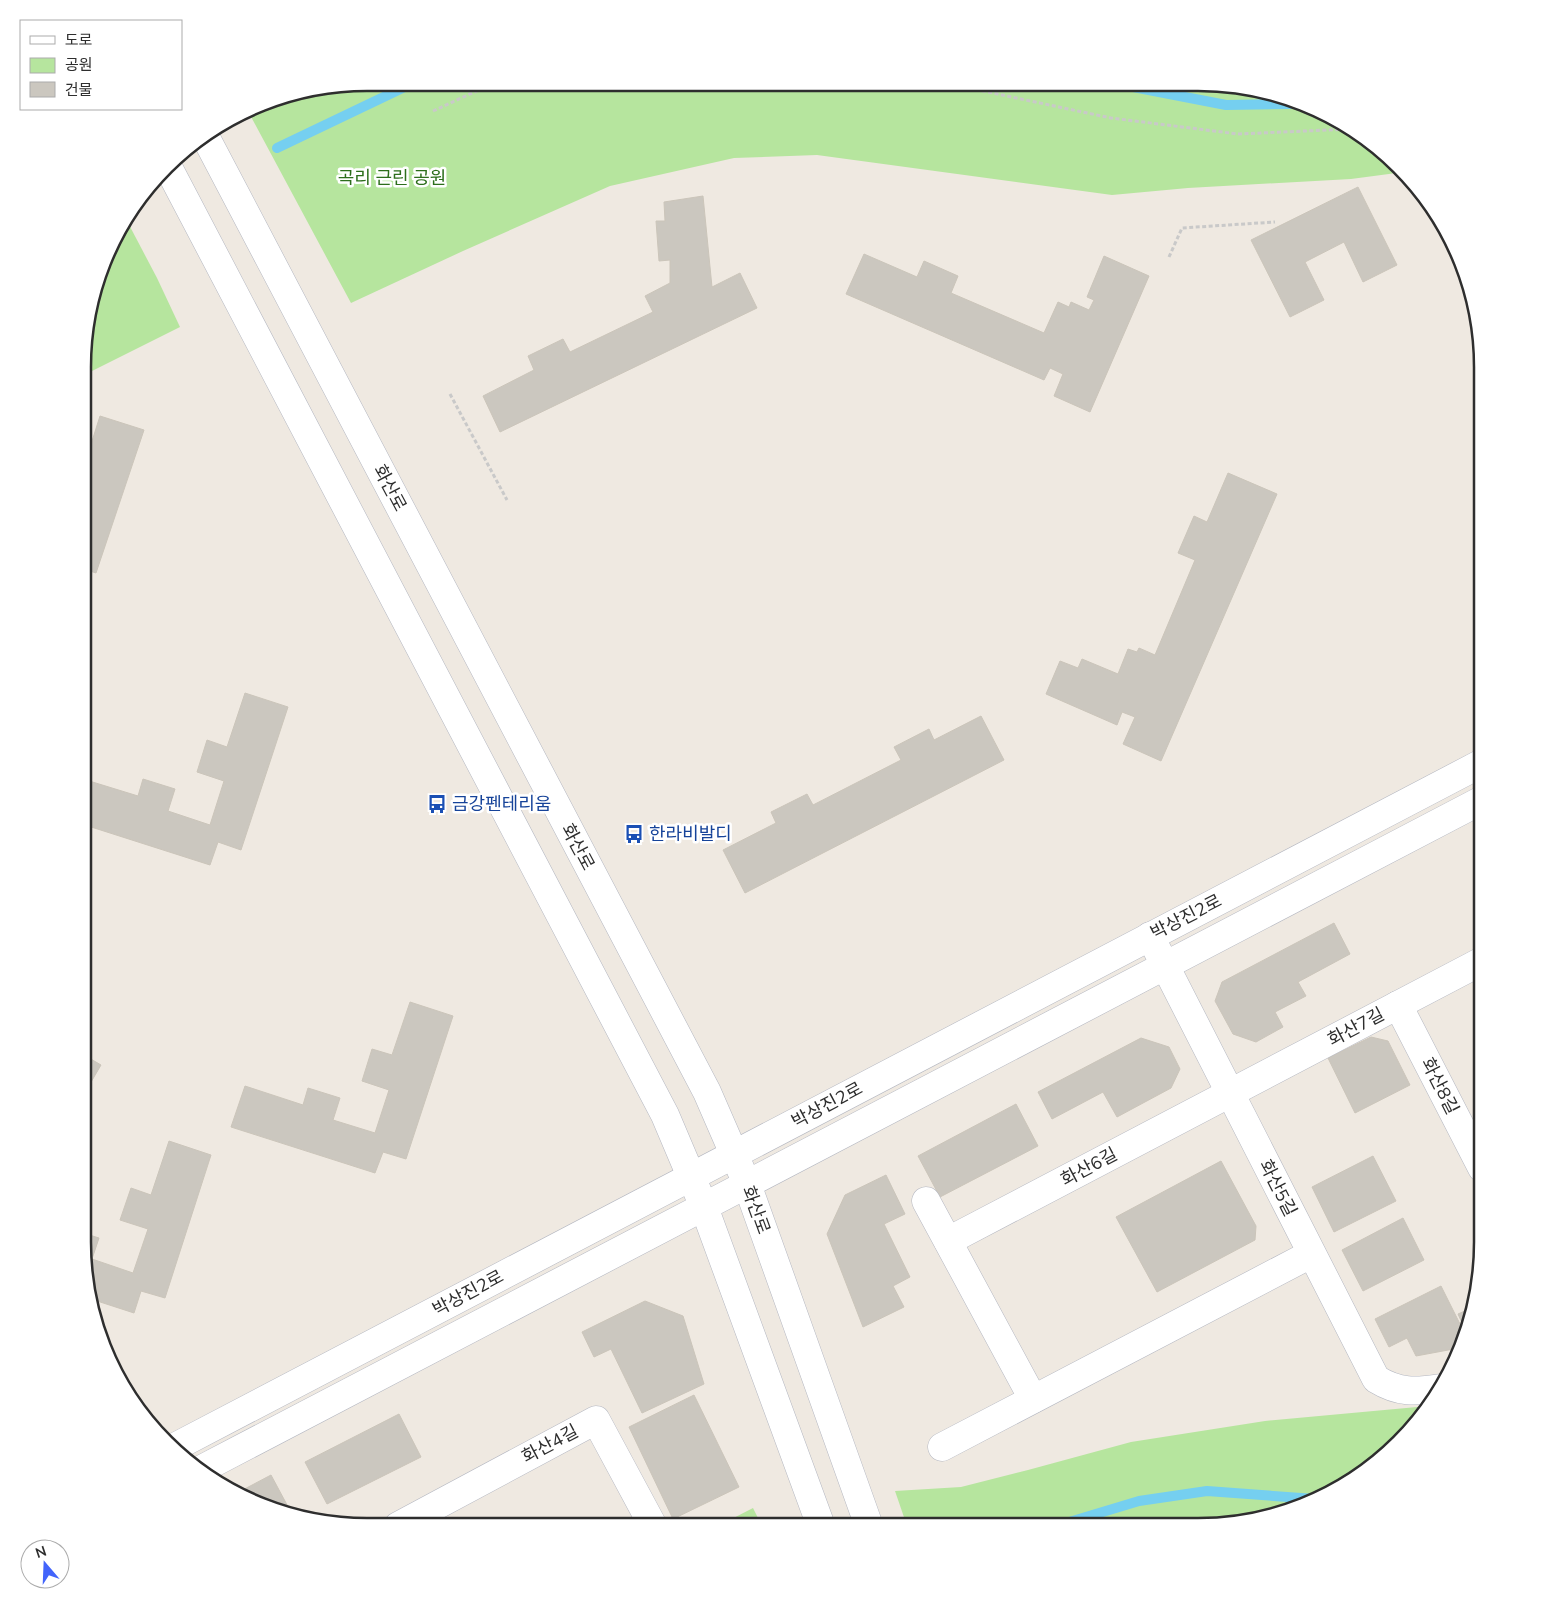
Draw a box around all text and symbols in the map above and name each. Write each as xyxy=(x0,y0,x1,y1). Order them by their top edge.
legend xyxy=(20,20,182,110)
text: 도로 xyxy=(65,30,93,50)
text: 공원 xyxy=(65,55,93,75)
text: 건물 xyxy=(65,80,93,100)
park label: 곡리 근린 공원 xyxy=(338,166,446,190)
street label: 화산로 xyxy=(368,460,412,516)
place label: 금강펜테리움 xyxy=(452,792,551,816)
bus stop icon: 금강펜테리움 xyxy=(426,793,448,815)
street label: 화산로 xyxy=(556,819,600,875)
place label: 한라비발디 xyxy=(649,822,732,846)
bus stop icon: 한라비발디 xyxy=(623,823,645,845)
street label: 박상진2로 xyxy=(1146,889,1226,945)
street label: 화산7길 xyxy=(1324,1002,1388,1052)
street label: 화산8길 xyxy=(1416,1054,1464,1118)
street label: 박상진2로 xyxy=(787,1076,867,1134)
street label: 화산6길 xyxy=(1057,1142,1121,1192)
street label: 화산5길 xyxy=(1254,1156,1302,1220)
street label: 화산로 xyxy=(736,1183,776,1237)
street label: 박상진2로 xyxy=(428,1264,508,1322)
street label: 화산4길 xyxy=(518,1419,582,1469)
north arrow xyxy=(20,1539,70,1589)
text: N xyxy=(33,1541,49,1563)

